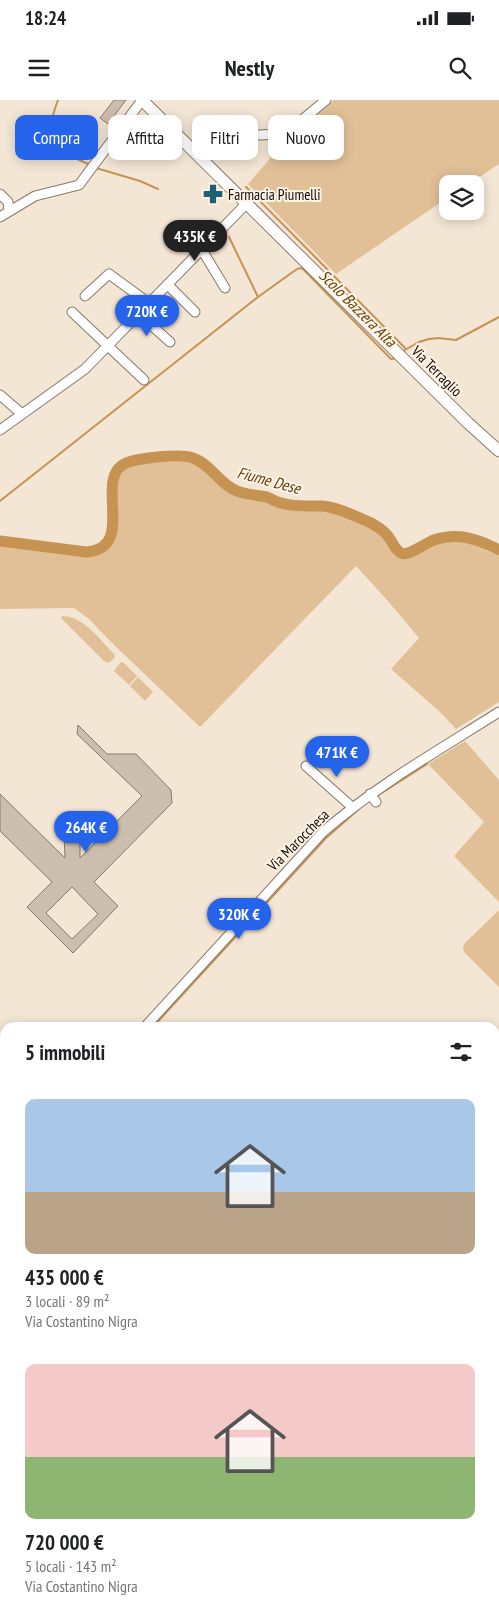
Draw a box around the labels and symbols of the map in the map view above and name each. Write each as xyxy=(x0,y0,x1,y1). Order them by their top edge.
pharmacy icon: Farmacia Piumelli xyxy=(202,183,224,205)
place label: Farmacia Piumelli xyxy=(228,185,321,204)
pin: 435K € xyxy=(154,220,236,262)
water label: Scolo Bazzera Alta xyxy=(315,265,402,352)
pin: 720K € xyxy=(106,294,188,337)
street label: Via Terraglio xyxy=(407,341,466,400)
water label: Fiume Dese xyxy=(235,462,304,498)
pin: 471K € xyxy=(296,736,378,778)
street label: Via Marocchesa xyxy=(262,805,333,876)
pin: 264K € xyxy=(45,810,127,853)
pin: 320K € xyxy=(198,898,280,940)

